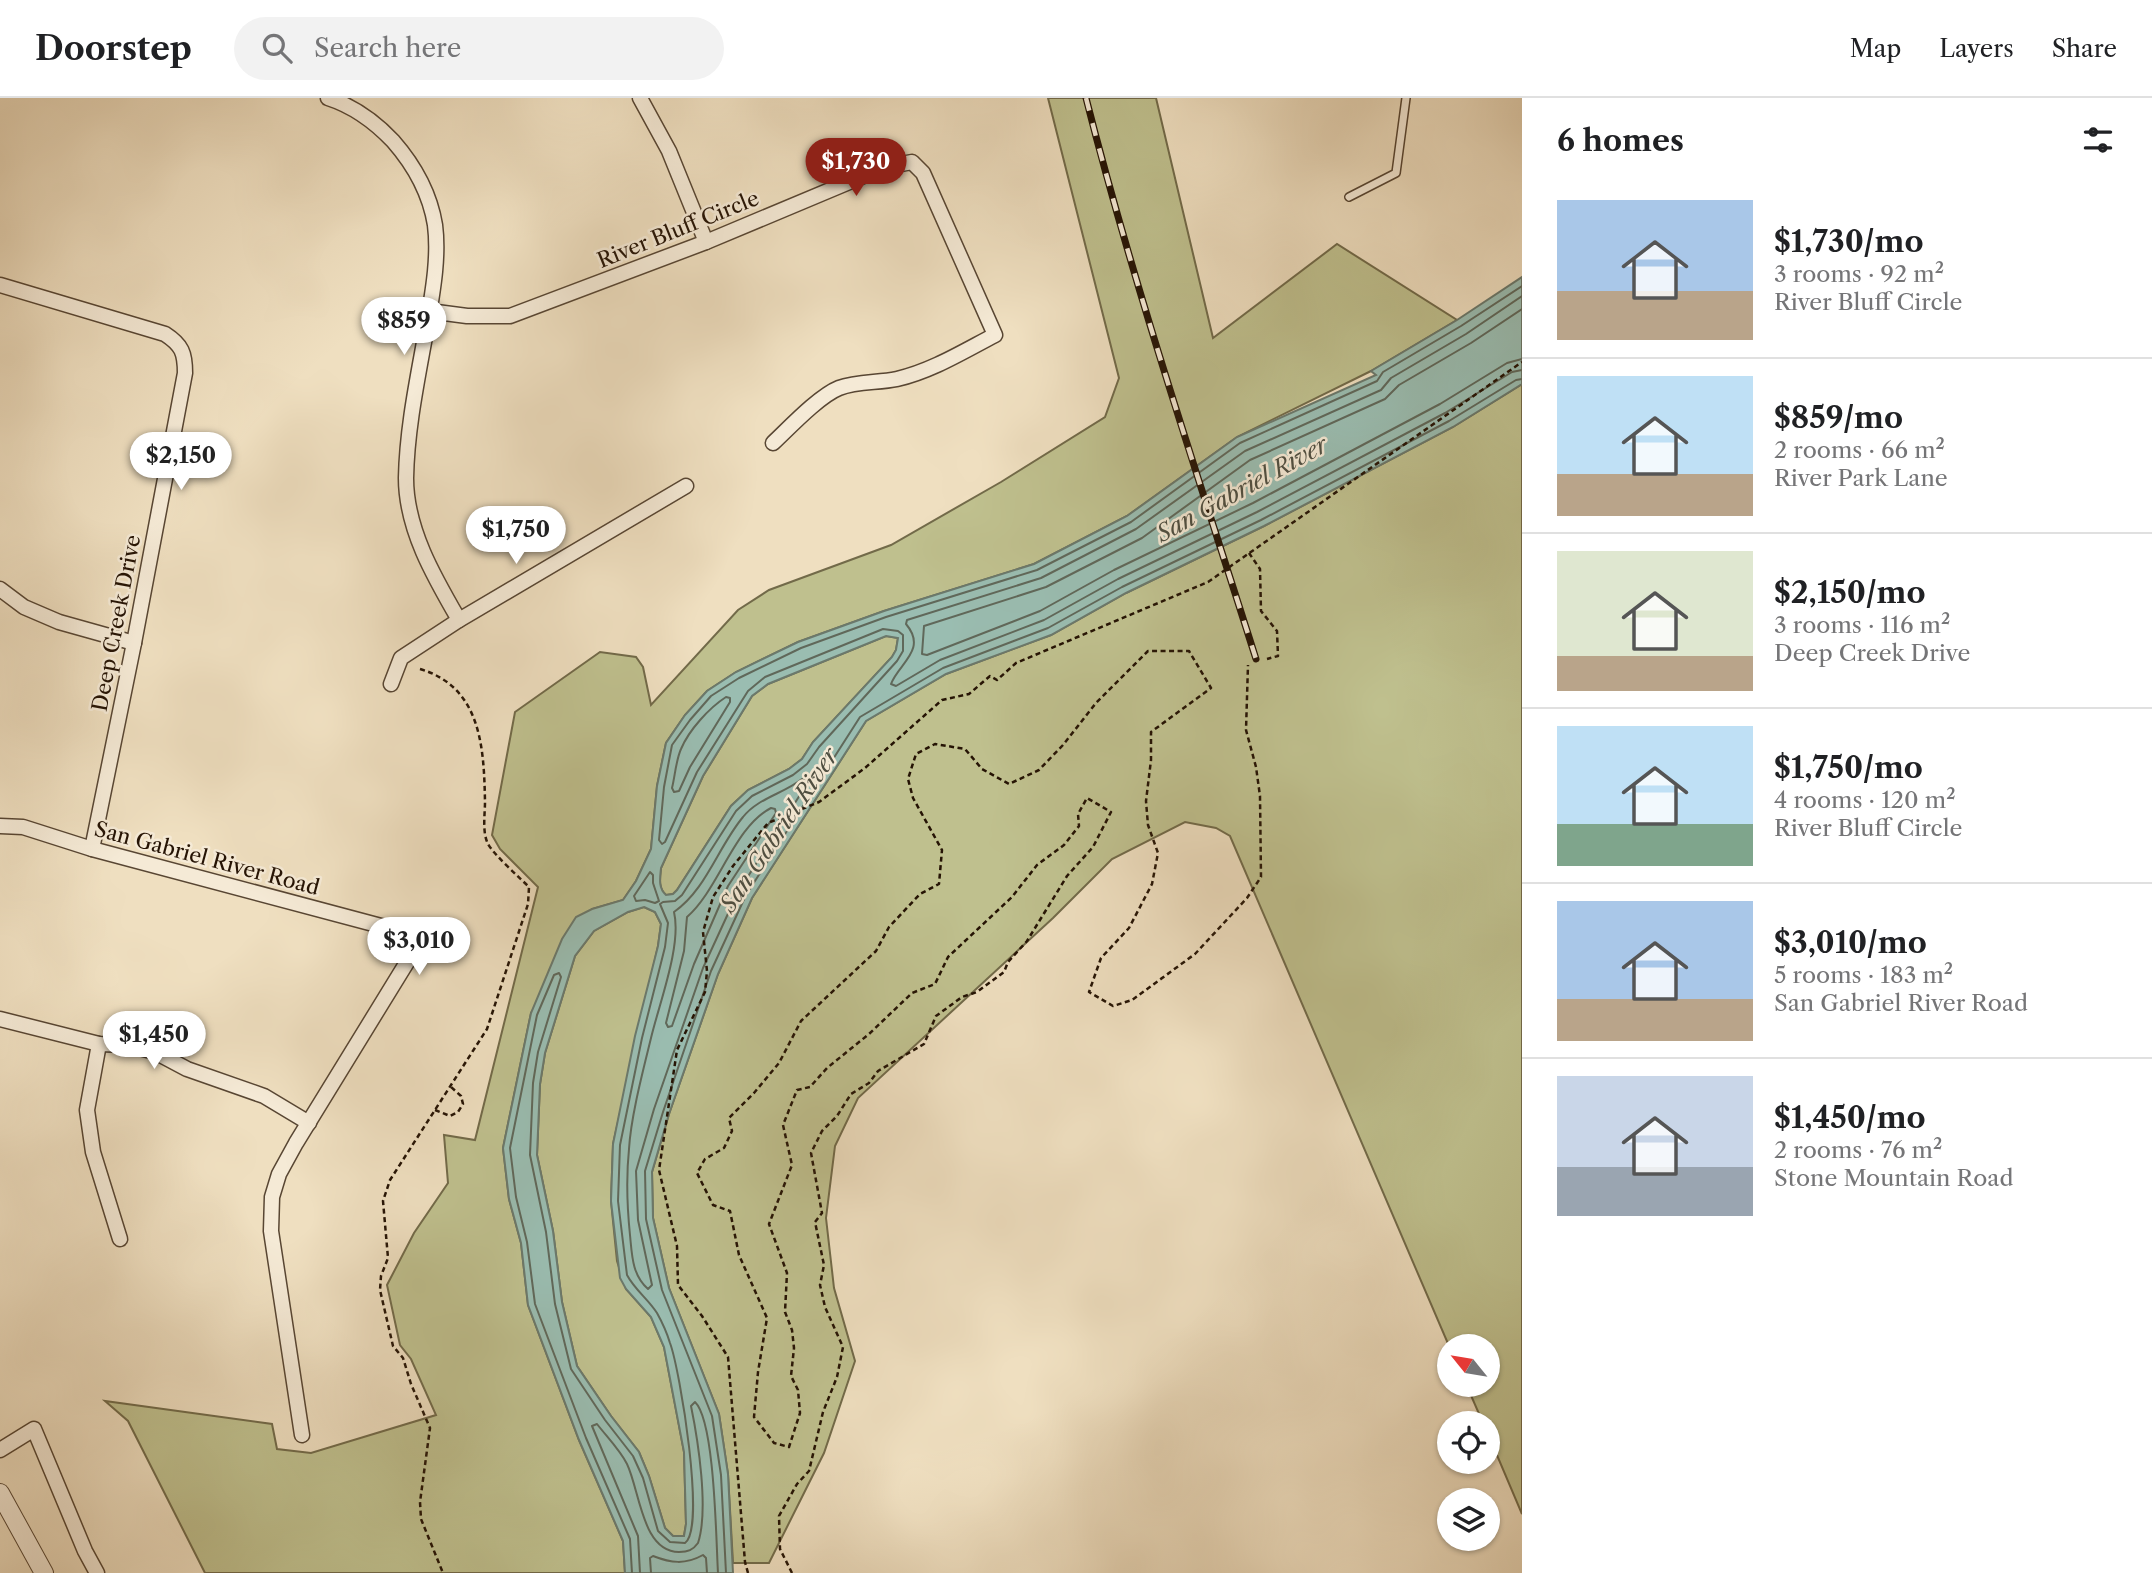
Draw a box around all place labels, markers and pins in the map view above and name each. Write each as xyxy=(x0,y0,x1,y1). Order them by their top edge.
pin: $1,730 xyxy=(799,139,913,198)
pin: $859 xyxy=(363,298,445,357)
pin: $2,150 xyxy=(124,432,238,492)
pin: $1,750 xyxy=(459,506,573,566)
pin: $3,010 xyxy=(362,918,476,977)
pin: $1,450 xyxy=(97,1012,211,1071)

